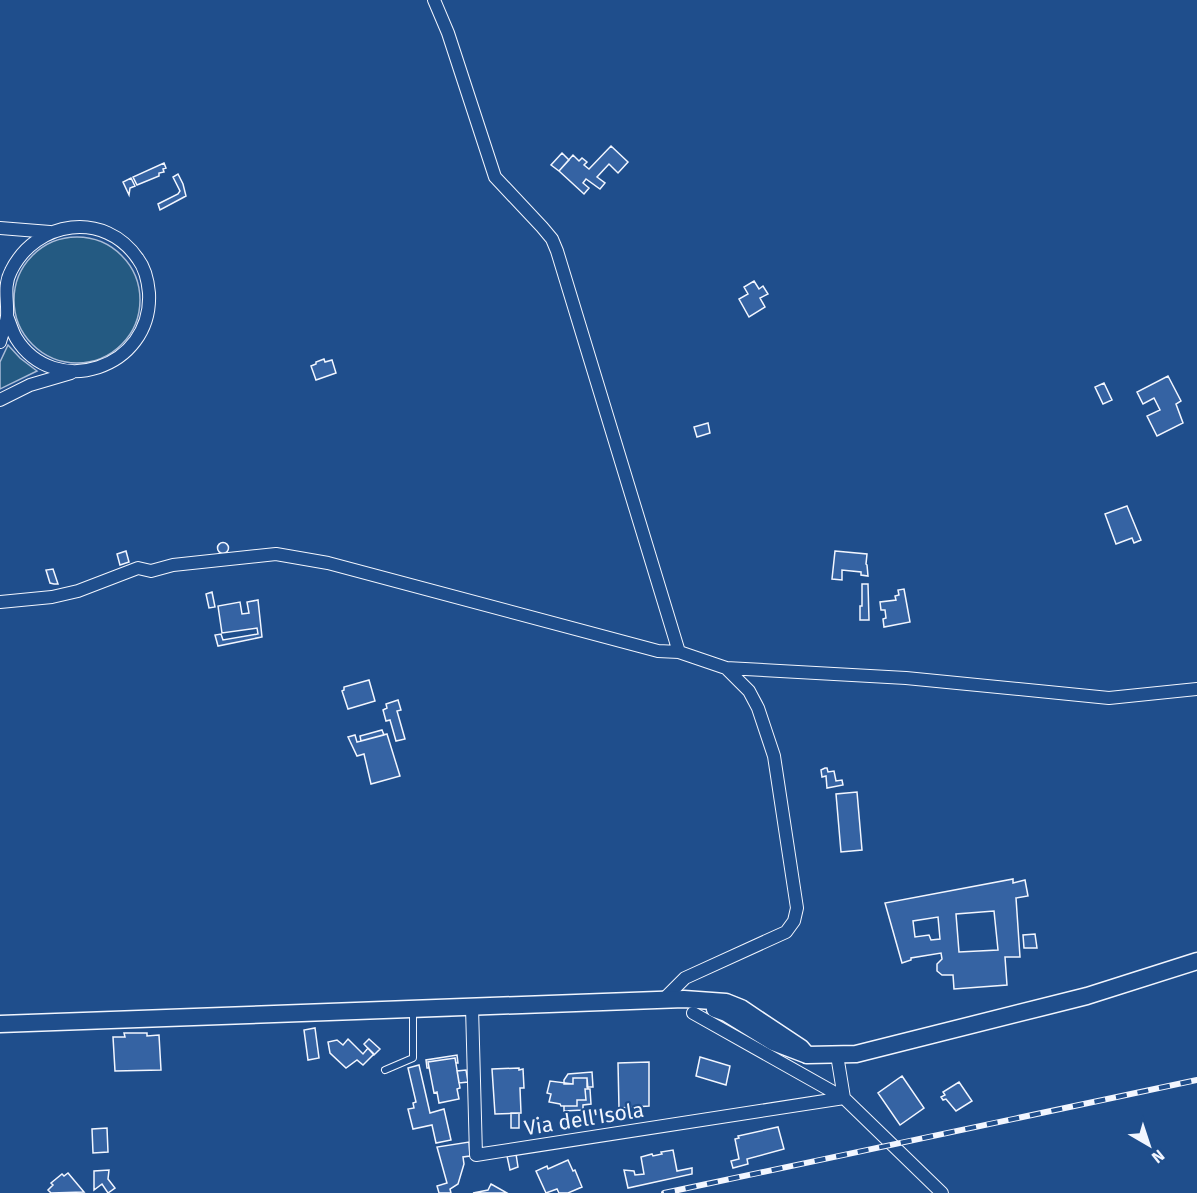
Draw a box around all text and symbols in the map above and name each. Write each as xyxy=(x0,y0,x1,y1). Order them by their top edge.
street label: Via dell'Isola xyxy=(522,1097,646,1141)
north arrow xyxy=(1119,1115,1179,1175)
text: N xyxy=(1148,1146,1168,1167)

